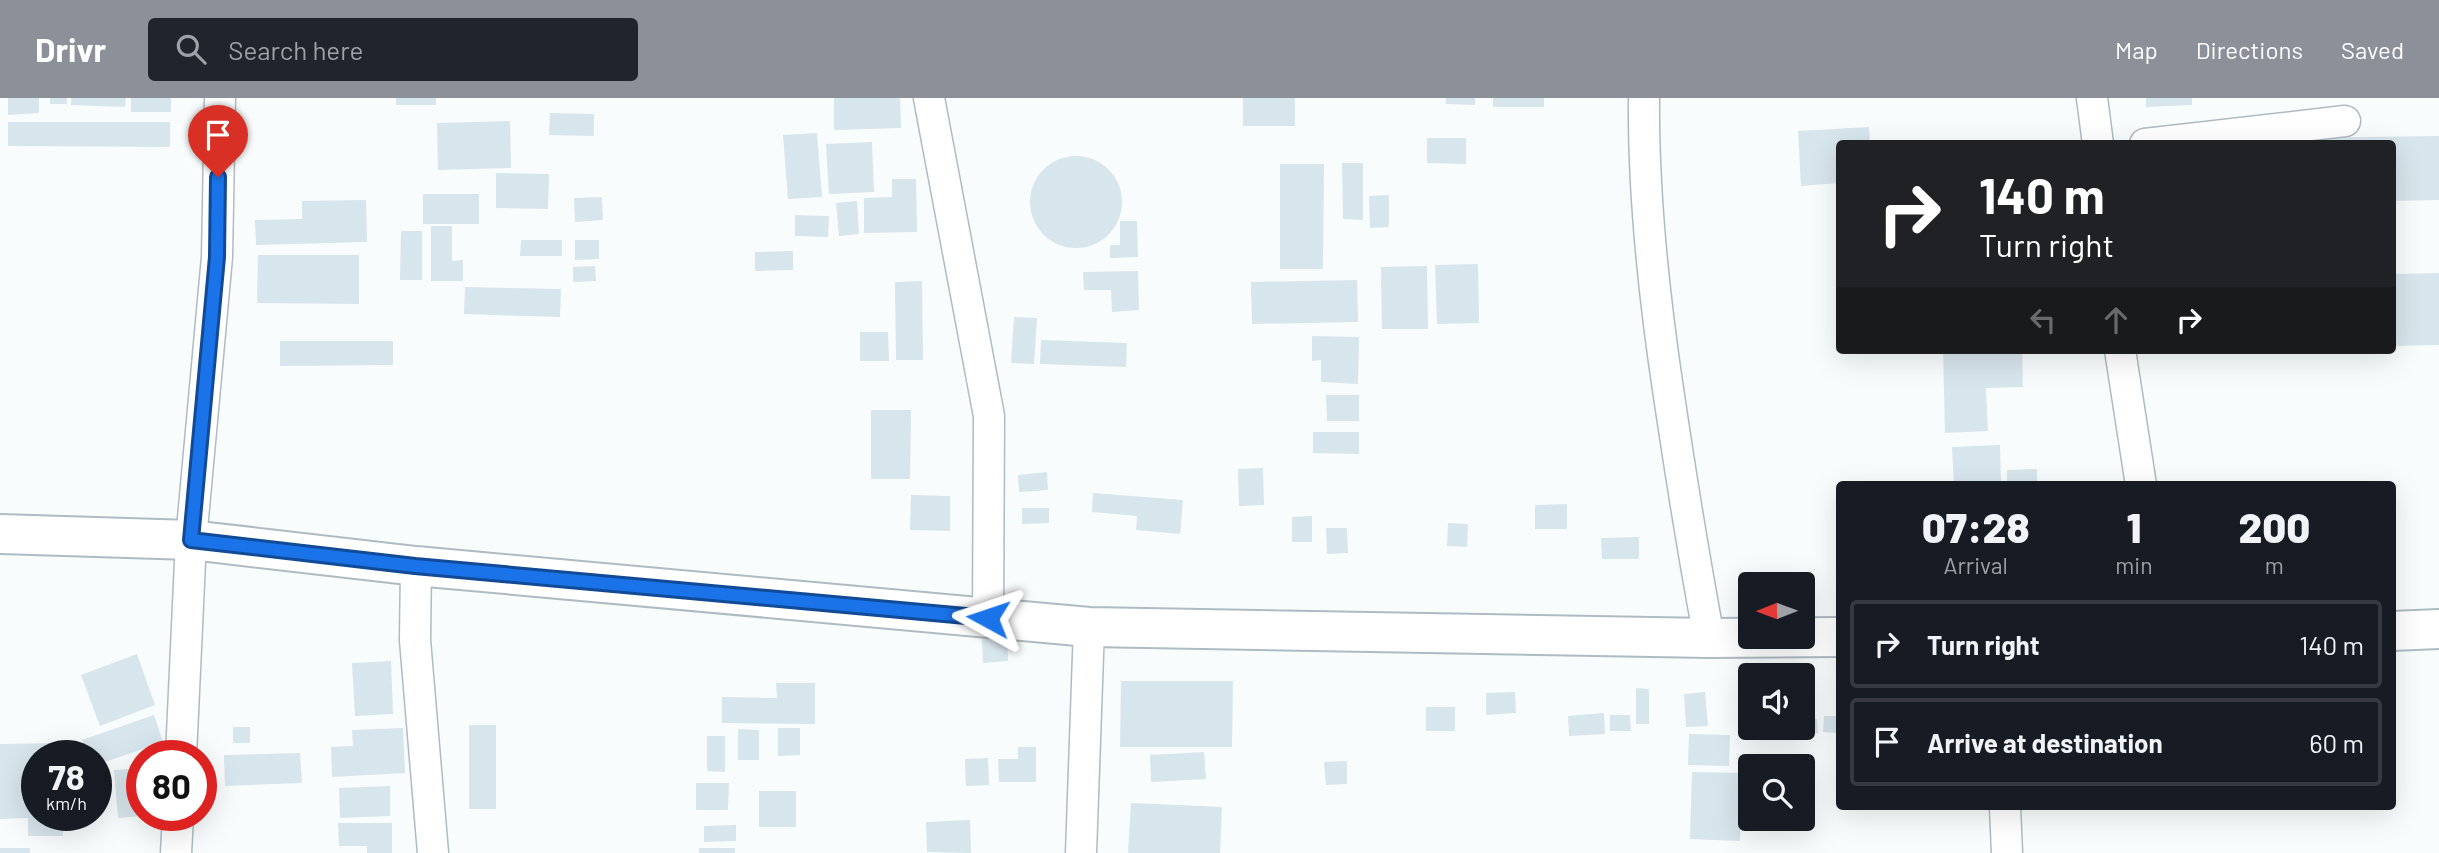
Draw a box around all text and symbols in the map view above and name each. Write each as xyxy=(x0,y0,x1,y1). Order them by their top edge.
search box xyxy=(148,18,638,81)
text: Drivr xyxy=(35,29,106,69)
icon: search xyxy=(172,30,210,68)
text: Search here xyxy=(228,34,363,65)
text: Map xyxy=(2115,35,2158,64)
text: Directions xyxy=(2196,35,2303,64)
text: Saved xyxy=(2341,35,2404,64)
pin xyxy=(188,105,248,177)
icon: arrive xyxy=(199,116,237,154)
text: 140 m xyxy=(1979,165,2105,224)
icon: right xyxy=(1864,168,1955,259)
text: Turn right xyxy=(1979,225,2114,263)
icon: left xyxy=(2024,301,2062,339)
icon: ahead xyxy=(2097,301,2135,339)
icon: right xyxy=(2170,301,2208,339)
text: 07:28 xyxy=(1922,501,2030,551)
text: 1 xyxy=(2126,501,2141,551)
text: 200 xyxy=(2238,501,2310,551)
text: Arrival xyxy=(1944,551,2008,579)
text: min xyxy=(2115,551,2153,579)
text: m xyxy=(2265,551,2284,579)
north arrow xyxy=(1738,572,1815,649)
map controls xyxy=(1738,572,1815,831)
position arrow xyxy=(951,581,1025,655)
icon: right xyxy=(1868,625,1906,663)
text: Turn right xyxy=(1927,629,2040,660)
text: 140 m xyxy=(2299,629,2364,660)
button: sound xyxy=(1738,663,1815,740)
icon: arrive xyxy=(1868,723,1906,761)
text: Arrive at destination xyxy=(1927,727,2163,758)
text: 60 m xyxy=(2309,727,2364,758)
speed limit sign: 80 xyxy=(126,740,217,831)
button: search xyxy=(1738,754,1815,831)
text: 78 xyxy=(48,755,85,797)
text: km/h xyxy=(46,792,87,814)

